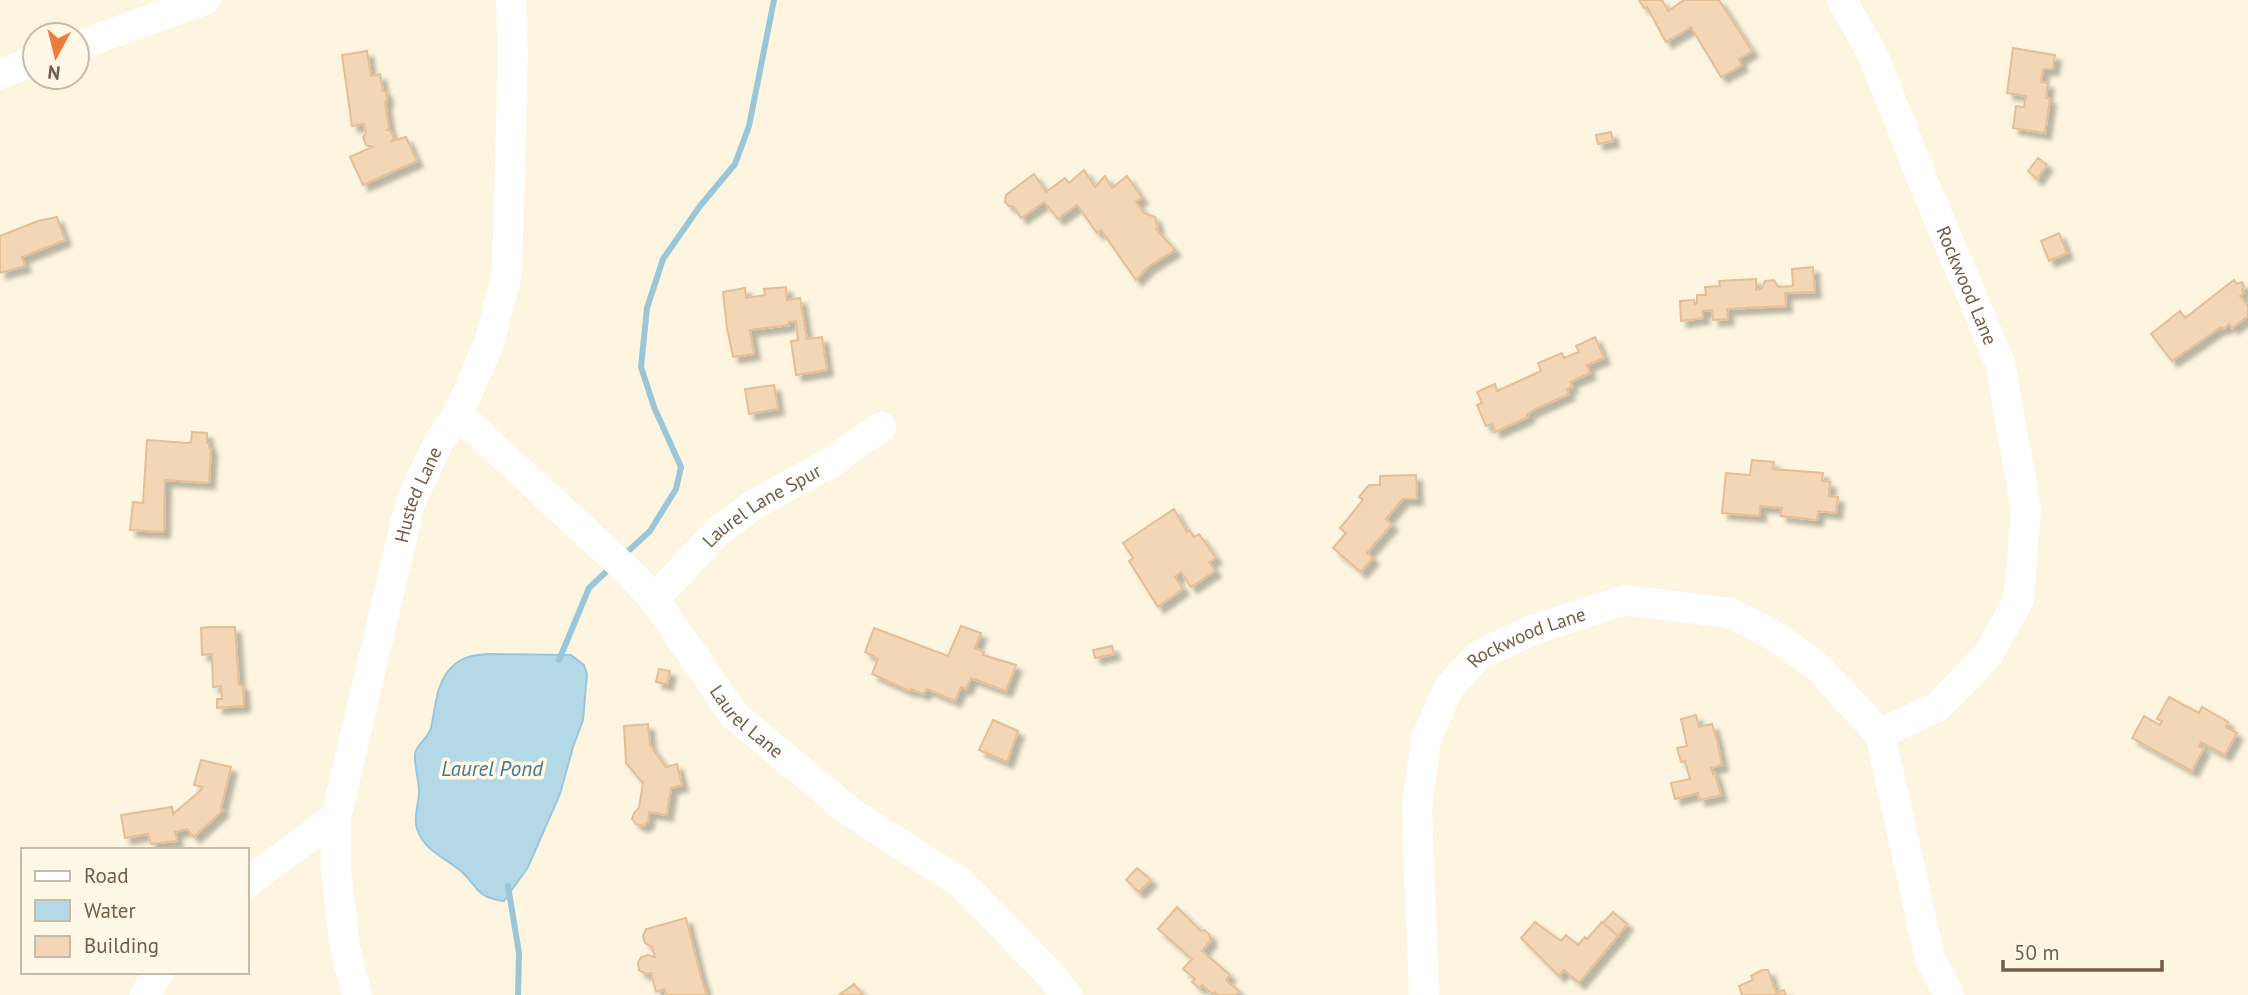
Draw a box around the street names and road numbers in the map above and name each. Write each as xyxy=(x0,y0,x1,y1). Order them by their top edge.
street label: Rockwood Lane xyxy=(1931,222,2003,348)
street label: Husted Lane xyxy=(389,443,447,545)
street label: Laurel Lane Spur xyxy=(697,458,826,552)
street label: Rockwood Lane xyxy=(1461,602,1588,673)
street label: Laurel Lane xyxy=(705,680,789,763)

